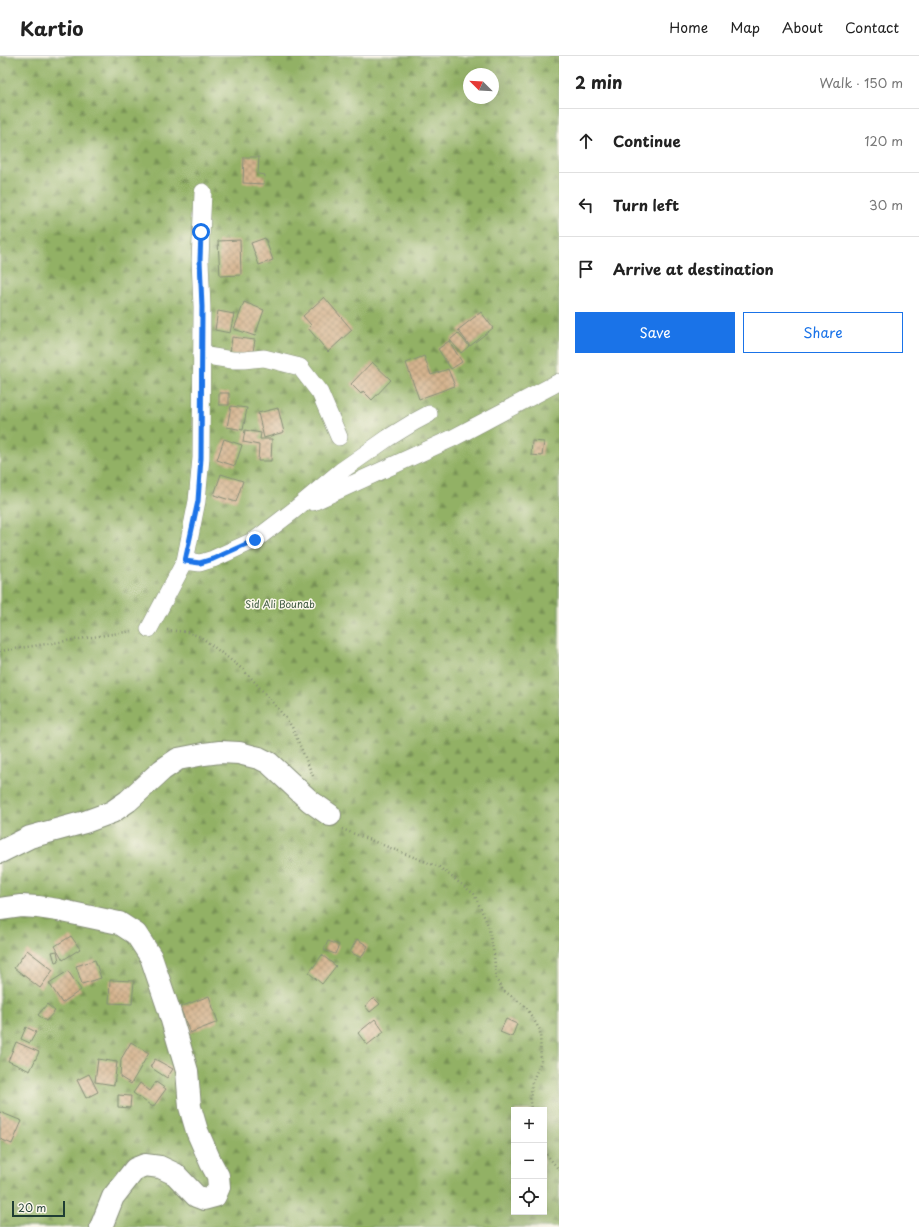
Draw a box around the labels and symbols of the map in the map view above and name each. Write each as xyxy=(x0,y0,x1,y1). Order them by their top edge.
north arrow xyxy=(463,68,499,104)
route start xyxy=(192,223,210,241)
route end xyxy=(246,531,264,549)
park label: Sid Ali Bounab xyxy=(245,596,315,611)
scale bar xyxy=(12,1199,65,1218)

